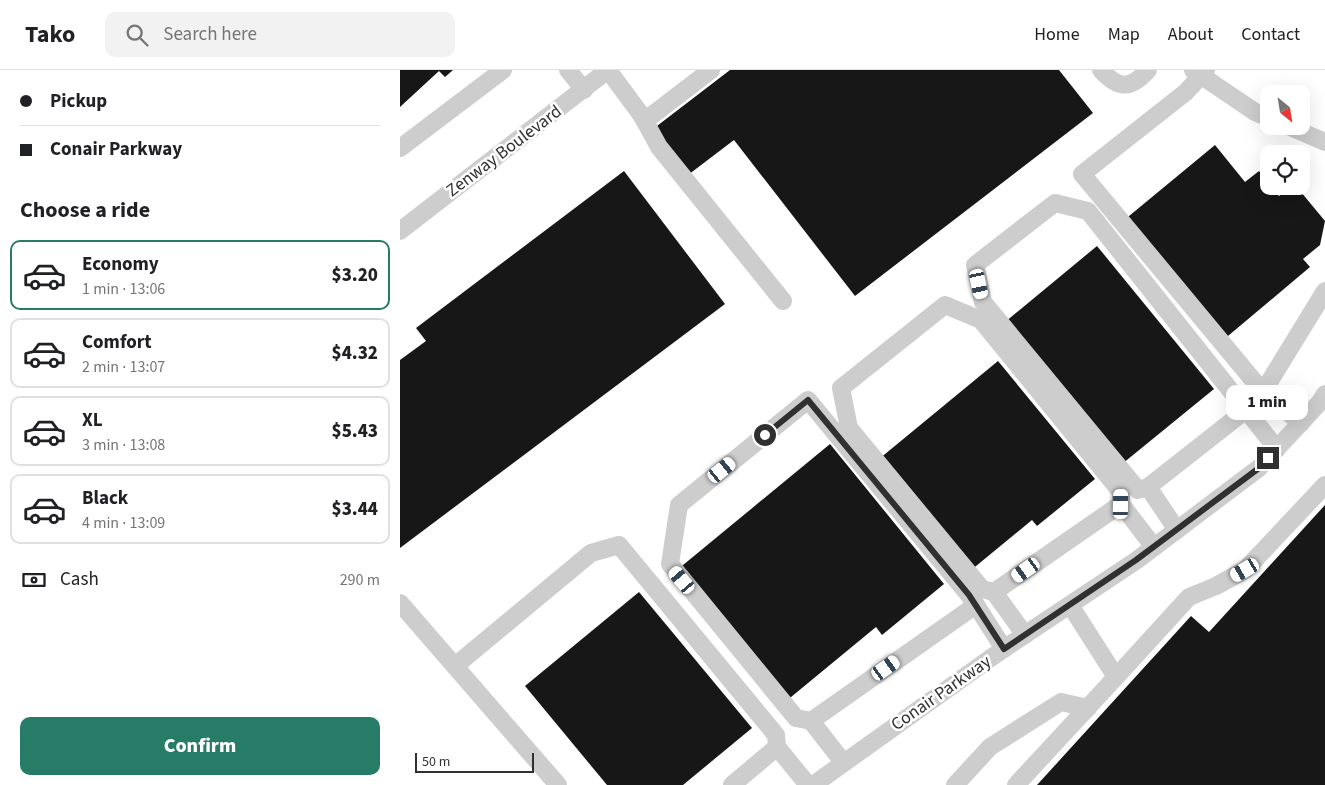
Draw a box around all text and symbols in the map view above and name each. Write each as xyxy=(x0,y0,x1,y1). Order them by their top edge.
search box xyxy=(105,12,455,57)
text: Tako xyxy=(25,17,75,52)
icon: search xyxy=(123,21,151,49)
text: Search here xyxy=(163,21,257,48)
text: Home xyxy=(1034,22,1080,47)
text: Map xyxy=(1108,22,1140,47)
text: About xyxy=(1168,22,1213,47)
text: Contact xyxy=(1241,22,1300,47)
north arrow xyxy=(1260,85,1310,135)
map controls xyxy=(1260,85,1310,195)
text: Pickup xyxy=(50,88,107,115)
street label: Zenway Boulevard xyxy=(441,99,567,203)
text: Conair Parkway xyxy=(50,136,182,163)
button: locate xyxy=(1260,145,1310,195)
text: Choose a ride xyxy=(20,194,150,226)
text: Economy xyxy=(82,251,159,278)
icon: car xyxy=(22,253,67,298)
text: $3.20 xyxy=(332,262,378,289)
car xyxy=(968,268,989,300)
text: 1 min · 13:06 xyxy=(82,278,165,300)
text: Comfort xyxy=(82,329,152,356)
icon: car xyxy=(22,331,67,376)
text: $4.32 xyxy=(332,340,378,367)
text: 2 min · 13:07 xyxy=(82,356,165,378)
callout: 1 min xyxy=(1227,386,1309,420)
text: 1 min xyxy=(1247,391,1287,413)
text: XL xyxy=(82,407,103,434)
icon: car xyxy=(22,409,67,454)
text: $5.43 xyxy=(332,418,378,445)
route start xyxy=(754,424,776,446)
text: 3 min · 13:08 xyxy=(82,434,165,456)
route end xyxy=(1257,447,1279,469)
car xyxy=(705,455,738,485)
text: Black xyxy=(82,485,128,512)
icon: car xyxy=(22,487,67,532)
car xyxy=(1113,489,1128,519)
text: $3.44 xyxy=(332,496,378,523)
text: 4 min · 13:09 xyxy=(82,512,165,534)
car xyxy=(1009,555,1042,585)
car xyxy=(1228,556,1261,584)
car xyxy=(666,564,697,596)
icon: cash xyxy=(20,566,48,594)
text: Cash xyxy=(60,566,99,593)
text: 290 m xyxy=(340,569,380,591)
street label: Conair Parkway xyxy=(886,649,997,737)
car xyxy=(869,653,902,683)
button: Confirm xyxy=(20,717,380,775)
scale bar xyxy=(415,750,534,773)
text: 50 m xyxy=(422,752,450,772)

